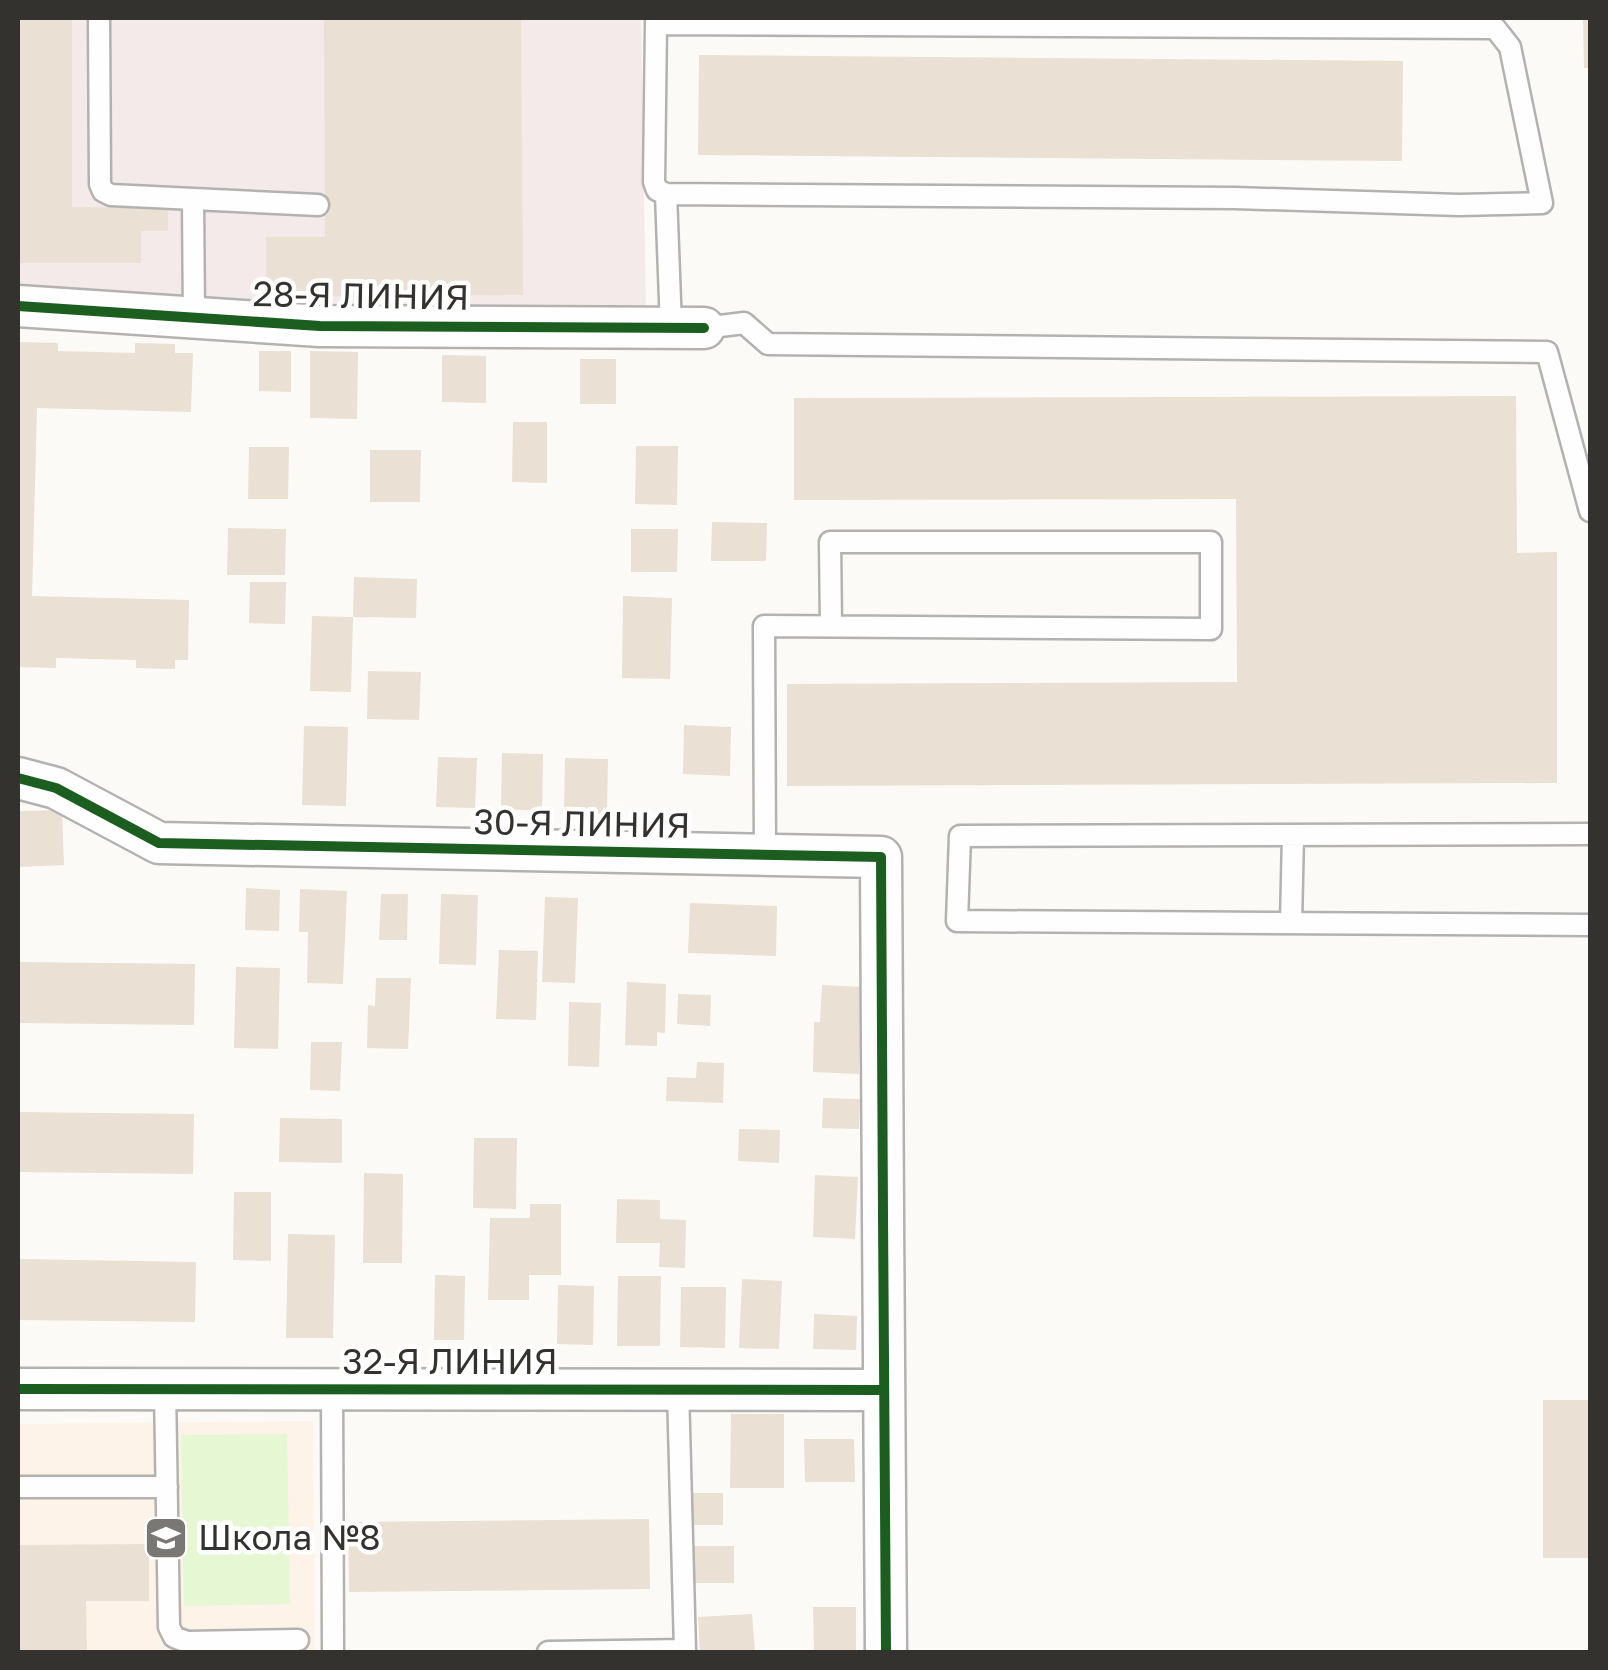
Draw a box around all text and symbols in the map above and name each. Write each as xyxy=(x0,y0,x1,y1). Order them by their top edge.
street label: 28-Я ЛИНИЯ xyxy=(252,272,470,318)
street label: 30-Я ЛИНИЯ xyxy=(473,800,691,846)
street label: 32-Я ЛИНИЯ xyxy=(342,1340,558,1382)
school or university icon: Школа №8 xyxy=(143,1515,189,1561)
place label: Школа №8 xyxy=(198,1516,381,1558)

